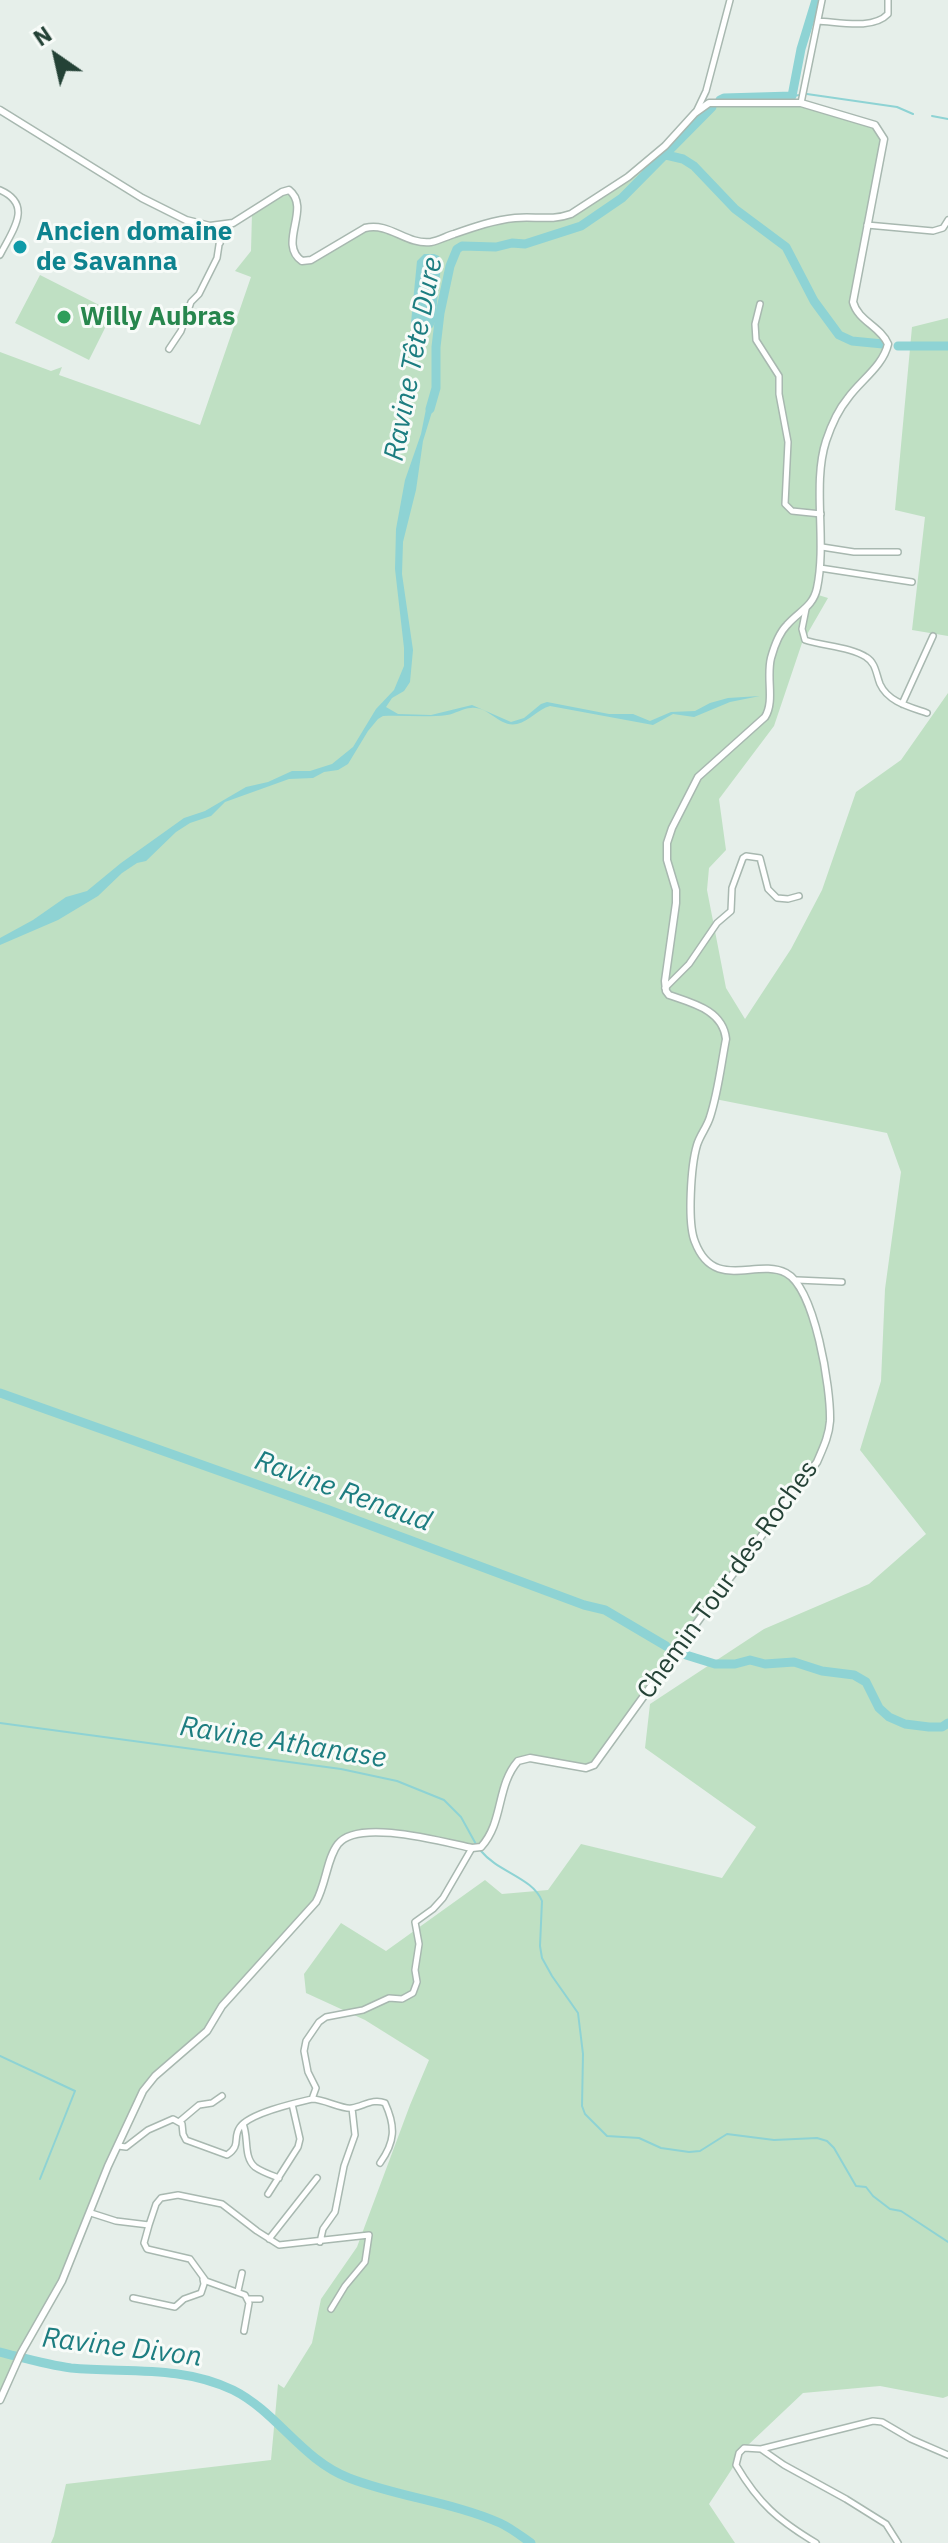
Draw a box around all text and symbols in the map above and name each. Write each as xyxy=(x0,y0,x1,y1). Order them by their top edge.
north arrow xyxy=(16,16,96,96)
text: N xyxy=(28,19,57,52)
place label: Ancien domaine de Savanna xyxy=(36,216,232,278)
marker: Ancien domaine de Savanna xyxy=(11,238,29,256)
water label: Ravine Tête Dure xyxy=(378,254,450,464)
place label: Willy Aubras xyxy=(80,301,235,333)
marker: Willy Aubras xyxy=(55,308,73,326)
water label: Ravine Renaud xyxy=(250,1444,436,1540)
street label: Chemin Tour des Roches xyxy=(631,1455,825,1705)
water label: Ravine Athanase xyxy=(178,1710,388,1776)
water label: Ravine Divon xyxy=(40,2322,204,2374)

